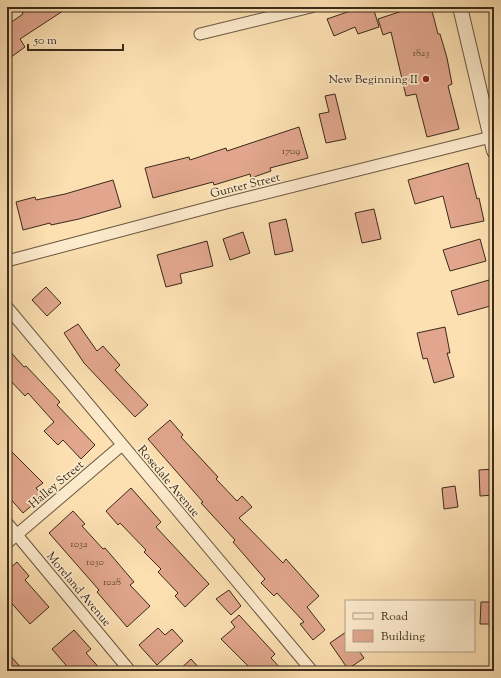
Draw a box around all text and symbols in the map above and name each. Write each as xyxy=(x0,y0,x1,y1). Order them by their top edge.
scale bar xyxy=(28,26,123,52)
text: 50 m xyxy=(33,32,57,50)
house number: 1823 xyxy=(412,46,430,61)
place label: New Beginning II xyxy=(328,71,418,89)
marker: New Beginning II xyxy=(421,74,431,84)
house number: 1709 xyxy=(282,144,300,159)
street label: Gunter Street xyxy=(208,169,282,203)
street label: Rosedale Avenue xyxy=(133,442,204,522)
street label: Halley Street xyxy=(25,456,88,513)
house number: 1032 xyxy=(70,537,88,552)
street label: Moreland Avenue xyxy=(42,548,115,631)
house number: 1030 xyxy=(86,555,104,570)
house number: 1028 xyxy=(103,575,121,590)
legend xyxy=(345,600,475,652)
text: Road xyxy=(381,608,408,626)
text: Building xyxy=(381,628,425,646)

